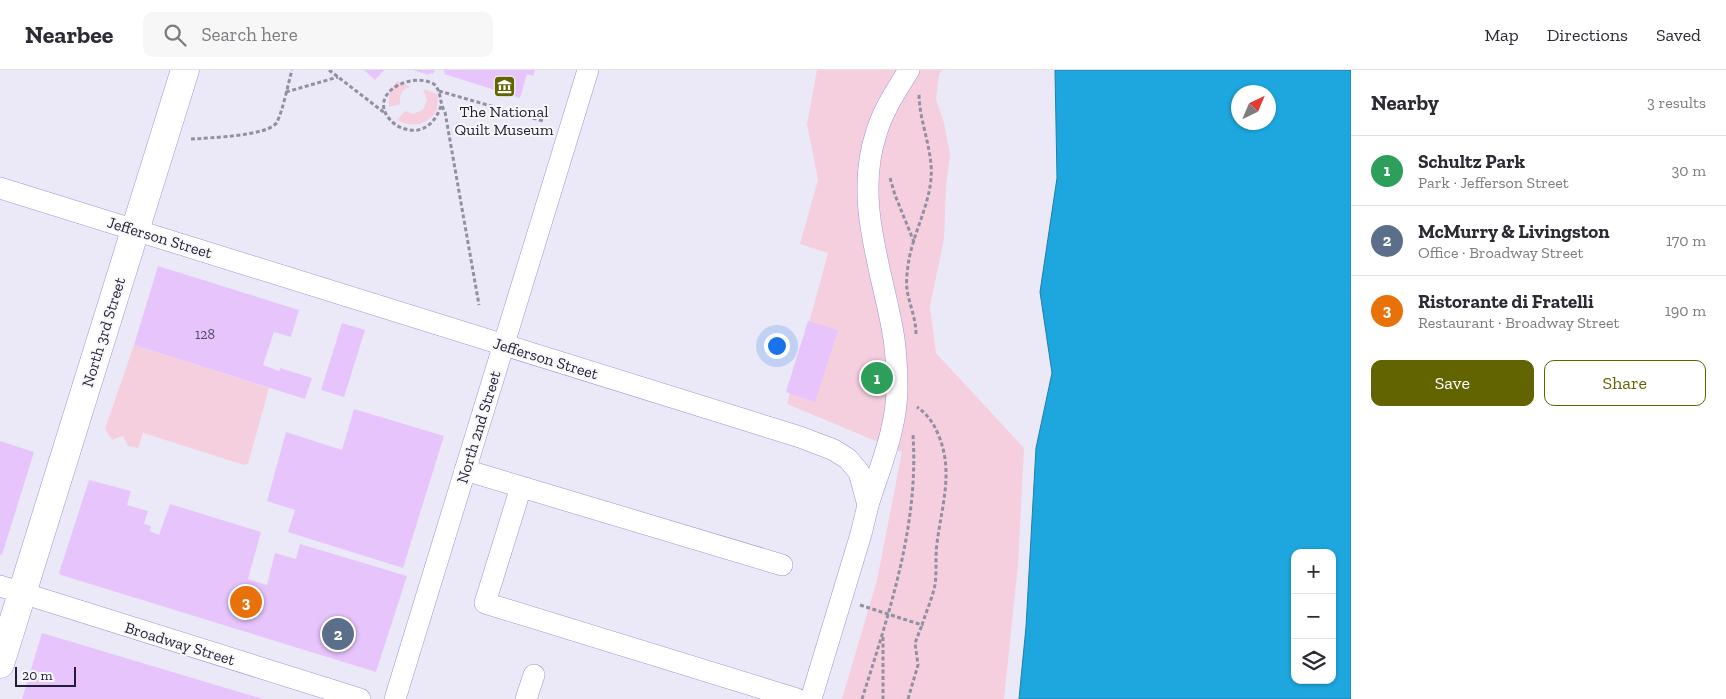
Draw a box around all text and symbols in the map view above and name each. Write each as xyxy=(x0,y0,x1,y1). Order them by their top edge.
search box xyxy=(143,12,493,57)
text: Nearbee xyxy=(25,20,113,49)
icon: search xyxy=(161,21,189,49)
text: Search here xyxy=(201,23,298,46)
text: Map xyxy=(1484,24,1519,46)
text: Directions xyxy=(1547,24,1628,46)
text: Saved xyxy=(1656,24,1701,46)
museum icon: The National Quilt Museum xyxy=(492,75,516,99)
north arrow xyxy=(1231,85,1276,130)
text: Nearby xyxy=(1371,90,1439,115)
text: 3 results xyxy=(1647,93,1706,112)
place label: The National Quilt Museum xyxy=(454,102,554,139)
text: Schultz Park xyxy=(1418,150,1525,173)
text: 1 xyxy=(1384,161,1390,180)
text: 30 m xyxy=(1672,161,1706,180)
text: Park · Jefferson Street xyxy=(1418,173,1569,192)
street label: Jefferson Street xyxy=(105,213,215,262)
text: McMurry & Livingston xyxy=(1418,220,1609,243)
text: 2 xyxy=(1383,231,1391,250)
text: 170 m xyxy=(1666,231,1706,250)
text: Office · Broadway Street xyxy=(1418,243,1583,262)
street label: North 3rd Street xyxy=(78,275,129,389)
text: Ristorante di Fratelli xyxy=(1418,290,1594,313)
text: 3 xyxy=(1383,301,1391,320)
text: 190 m xyxy=(1665,301,1706,320)
text: Restaurant · Broadway Street xyxy=(1418,313,1619,332)
house number: 128 xyxy=(195,326,215,343)
your location xyxy=(764,333,790,359)
street label: Jefferson Street xyxy=(491,334,601,383)
pin: 1 xyxy=(861,359,893,397)
button: Save xyxy=(1371,360,1534,406)
button: Share xyxy=(1544,360,1706,406)
street label: North 2nd Street xyxy=(452,368,505,486)
map controls xyxy=(1291,549,1336,684)
button: + xyxy=(1291,549,1336,594)
pin: 3 xyxy=(230,583,262,621)
button: − xyxy=(1291,594,1336,639)
pin: 2 xyxy=(322,615,354,653)
street label: Broadway Street xyxy=(122,618,237,669)
button: layers xyxy=(1291,639,1336,684)
scale bar xyxy=(15,664,76,687)
text: 20 m xyxy=(22,667,53,684)

